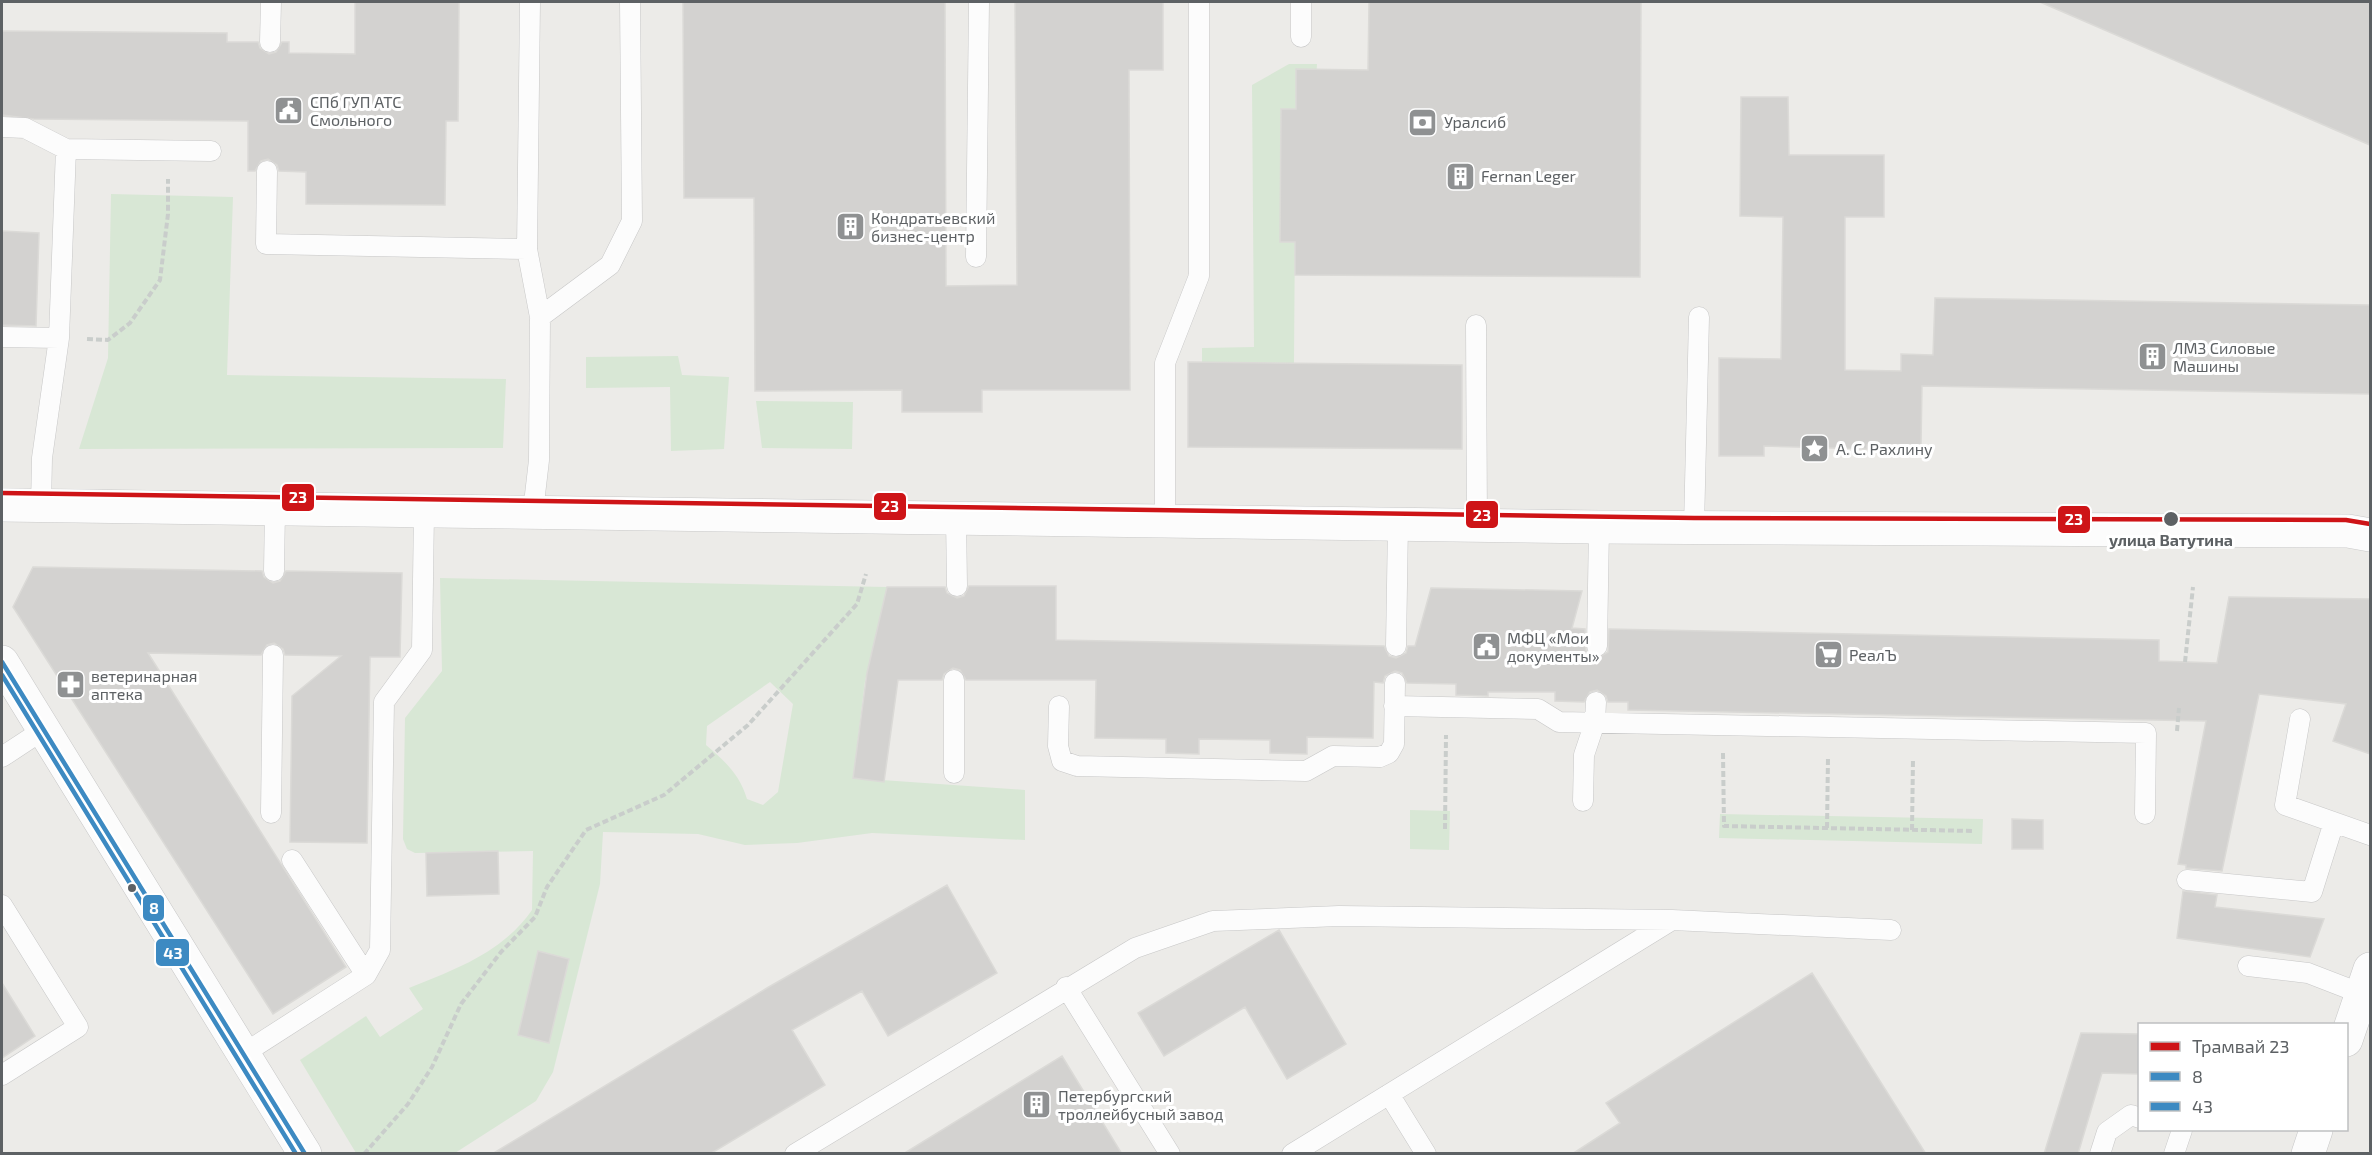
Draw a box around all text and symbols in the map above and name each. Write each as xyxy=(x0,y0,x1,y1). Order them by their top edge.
place label: СПб ГУП АТС Смольного xyxy=(310,92,401,129)
public building icon: СПб ГУП АТС Смольного xyxy=(273,95,305,127)
bank icon: Уралсиб xyxy=(1407,106,1439,138)
place label: Уралсиб xyxy=(1444,112,1506,131)
building icon: Fernan Leger xyxy=(1444,160,1476,192)
place label: Fernan Leger xyxy=(1481,166,1577,185)
place label: Кондратьевский бизнес-центр xyxy=(871,208,995,245)
building icon: Кондратьевский бизнес-центр xyxy=(834,211,866,243)
place label: ЛМЗ Силовые Машины xyxy=(2173,338,2276,375)
building icon: ЛМЗ Силовые Машины xyxy=(2136,341,2168,373)
place icon: А. С. Рахлину xyxy=(1799,433,1831,465)
place label: А. С. Рахлину xyxy=(1836,439,1933,459)
line badge: 23 xyxy=(281,483,315,512)
text: 23 xyxy=(289,487,307,506)
line badge: 23 xyxy=(873,492,907,521)
text: 23 xyxy=(881,496,899,515)
line badge: 23 xyxy=(1465,500,1499,529)
text: 23 xyxy=(1473,505,1491,524)
line badge: 23 xyxy=(2057,505,2091,534)
text: 23 xyxy=(2065,509,2083,528)
marker: улица Ватутина xyxy=(2162,510,2180,528)
place label: улица Ватутина xyxy=(2109,530,2233,549)
place label: МФЦ «Мои документы» xyxy=(1507,628,1600,666)
public building icon: МФЦ «Мои документы» xyxy=(1470,631,1502,663)
supermarket icon: РеалЪ xyxy=(1812,639,1844,671)
place label: РеалЪ xyxy=(1849,645,1897,664)
place label: ветеринарная аптека xyxy=(91,666,198,703)
pharmacy icon: ветеринарная аптека xyxy=(54,669,86,701)
unlabelled marker xyxy=(126,882,138,894)
line badge: 8 xyxy=(142,894,165,922)
text: 8 xyxy=(149,898,159,917)
line badge: 43 xyxy=(155,938,190,967)
text: 43 xyxy=(163,943,183,962)
legend xyxy=(2138,1023,2348,1131)
text: Трамвай 23 xyxy=(2192,1035,2289,1057)
text: 8 xyxy=(2192,1065,2203,1087)
place label: Петербургский троллейбусный завод xyxy=(1058,1086,1223,1124)
building icon: Петербургский троллейбусный завод xyxy=(1021,1089,1053,1121)
text: 43 xyxy=(2192,1095,2213,1117)

